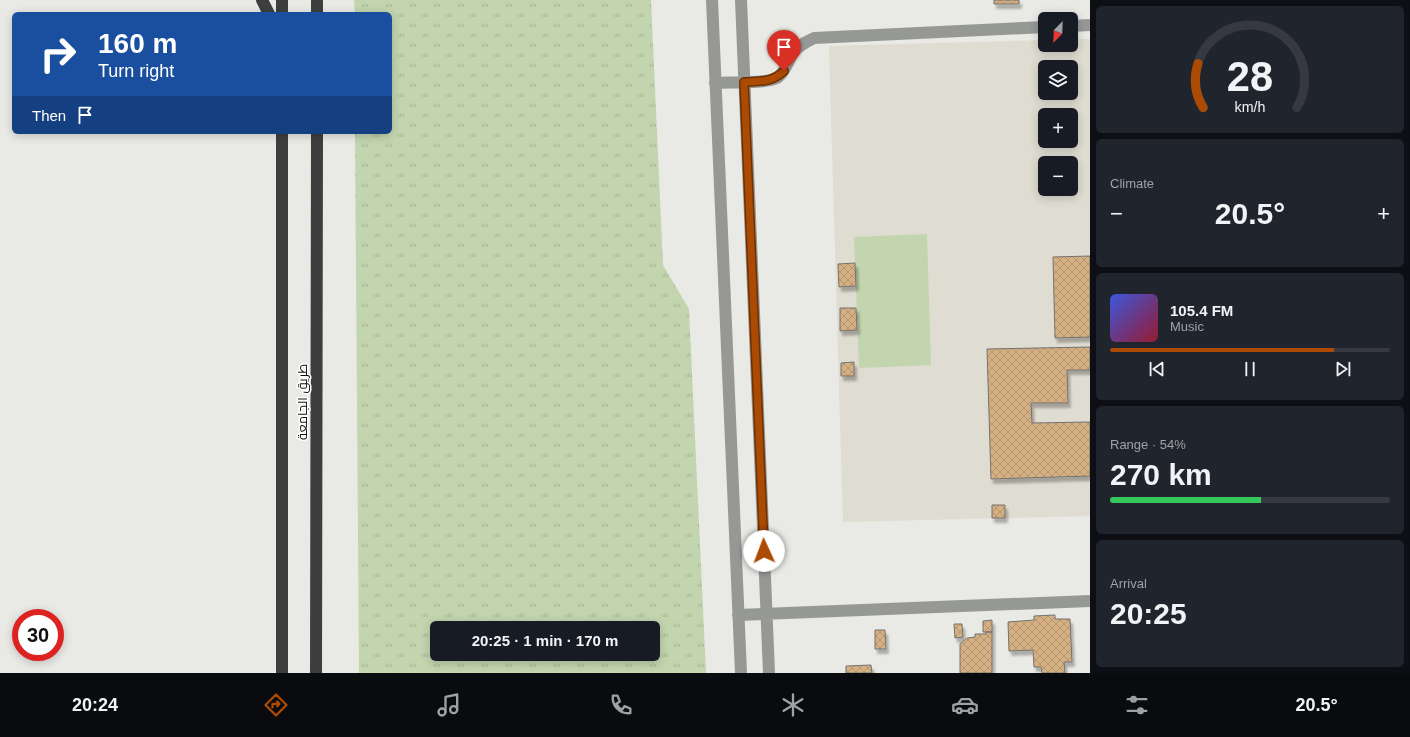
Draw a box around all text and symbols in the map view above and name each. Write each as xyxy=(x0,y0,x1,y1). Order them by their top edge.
north arrow xyxy=(1038,12,1078,52)
map controls xyxy=(1038,12,1078,196)
icon: right xyxy=(32,28,84,80)
text: 160 m xyxy=(98,28,177,59)
pin xyxy=(767,30,801,71)
icon: arrive xyxy=(773,36,795,58)
text: 28 xyxy=(1227,53,1273,100)
button: layers xyxy=(1038,60,1078,100)
text: Turn right xyxy=(98,61,174,81)
text: km/h xyxy=(1235,98,1266,114)
icon: arrive xyxy=(74,104,96,126)
text: Then xyxy=(32,107,66,124)
button: + xyxy=(1038,108,1078,148)
button: − xyxy=(1038,156,1078,196)
text: Climate xyxy=(1110,176,1154,191)
text: 20.5° xyxy=(1215,197,1285,230)
text: − xyxy=(1110,201,1123,226)
text: + xyxy=(1377,201,1390,226)
text: 105.4 FM xyxy=(1170,302,1233,319)
text: Music xyxy=(1170,319,1204,334)
icon: previous xyxy=(1146,358,1168,380)
icon: pause xyxy=(1239,358,1261,380)
icon: next xyxy=(1332,358,1354,380)
street label: طريق الجامعة xyxy=(295,364,310,440)
text: Range · 54% xyxy=(1110,437,1186,452)
text: 270 km xyxy=(1110,458,1212,491)
position arrow xyxy=(743,530,785,572)
text: Arrival xyxy=(1110,576,1147,591)
text: 20:25 xyxy=(1110,597,1187,630)
speed limit sign: 30 xyxy=(12,609,64,661)
text: 20:25 · 1 min · 170 m xyxy=(472,632,618,649)
icon: directions xyxy=(262,691,290,719)
icon: music xyxy=(435,691,463,719)
icon: phone xyxy=(607,691,635,719)
icon: climate xyxy=(779,691,807,719)
icon: car xyxy=(951,691,979,719)
icon: filters xyxy=(1123,691,1151,719)
text: 20:24 xyxy=(72,695,118,715)
text: 20.5° xyxy=(1296,695,1338,715)

